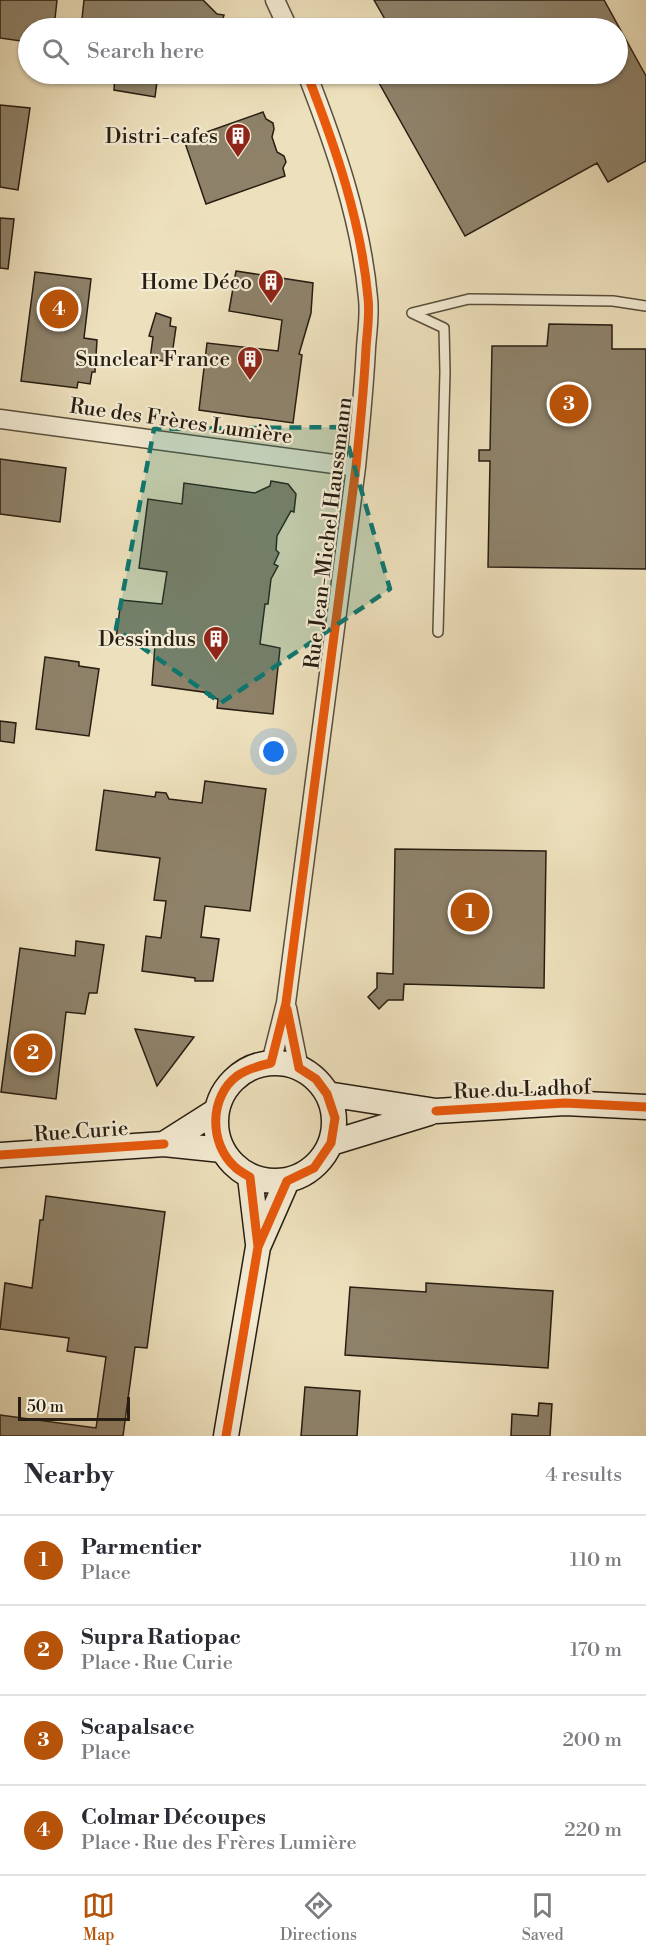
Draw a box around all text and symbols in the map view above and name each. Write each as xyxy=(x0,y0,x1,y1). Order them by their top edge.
search box xyxy=(18,18,628,84)
icon: search xyxy=(39,35,72,68)
text: Search here xyxy=(87,38,204,65)
building icon: Distri-cafes xyxy=(223,121,253,159)
place label: Distri-cafes xyxy=(105,124,218,150)
building icon: Home Déco xyxy=(256,267,286,305)
place label: Home Déco xyxy=(141,270,252,296)
pin: 4 xyxy=(40,286,78,332)
building icon: Sunclear France xyxy=(235,344,265,382)
place label: Sunclear France xyxy=(75,347,230,373)
pin: 3 xyxy=(550,382,588,426)
street label: Rue des Frères Lumière xyxy=(68,393,294,451)
street label: Rue Jean-Michel Haussmann xyxy=(299,395,359,671)
building icon: Dessindus xyxy=(201,624,231,662)
place label: Dessindus xyxy=(98,627,196,653)
your location xyxy=(259,737,288,766)
pin: 1 xyxy=(450,890,490,934)
pin: 2 xyxy=(14,1030,52,1076)
street label: Rue du Ladhof xyxy=(453,1075,593,1105)
street label: Rue Curie xyxy=(33,1116,129,1148)
scale bar xyxy=(18,1394,130,1422)
text: 50 m xyxy=(27,1397,64,1417)
text: Nearby xyxy=(24,1459,114,1491)
text: 4 results xyxy=(545,1463,622,1488)
text: Parmentier xyxy=(81,1534,202,1561)
text: 1 xyxy=(39,1548,48,1573)
text: 110 m xyxy=(570,1548,622,1573)
text: Place xyxy=(81,1561,131,1586)
text: Supra Ratiopac xyxy=(81,1624,241,1651)
text: 2 xyxy=(37,1638,50,1663)
text: 170 m xyxy=(570,1638,622,1663)
text: Place · Rue Curie xyxy=(81,1651,233,1676)
text: Scapalsace xyxy=(81,1714,195,1741)
text: 3 xyxy=(37,1728,50,1753)
text: 200 m xyxy=(562,1728,622,1753)
text: Place xyxy=(81,1741,131,1766)
text: Colmar Découpes xyxy=(81,1804,266,1831)
text: 4 xyxy=(37,1818,50,1843)
text: 220 m xyxy=(564,1818,622,1843)
text: Place · Rue des Frères Lumière xyxy=(81,1831,357,1856)
tab: Map xyxy=(82,1889,115,1945)
tab: Directions xyxy=(280,1889,357,1945)
tab: Saved xyxy=(522,1889,564,1945)

